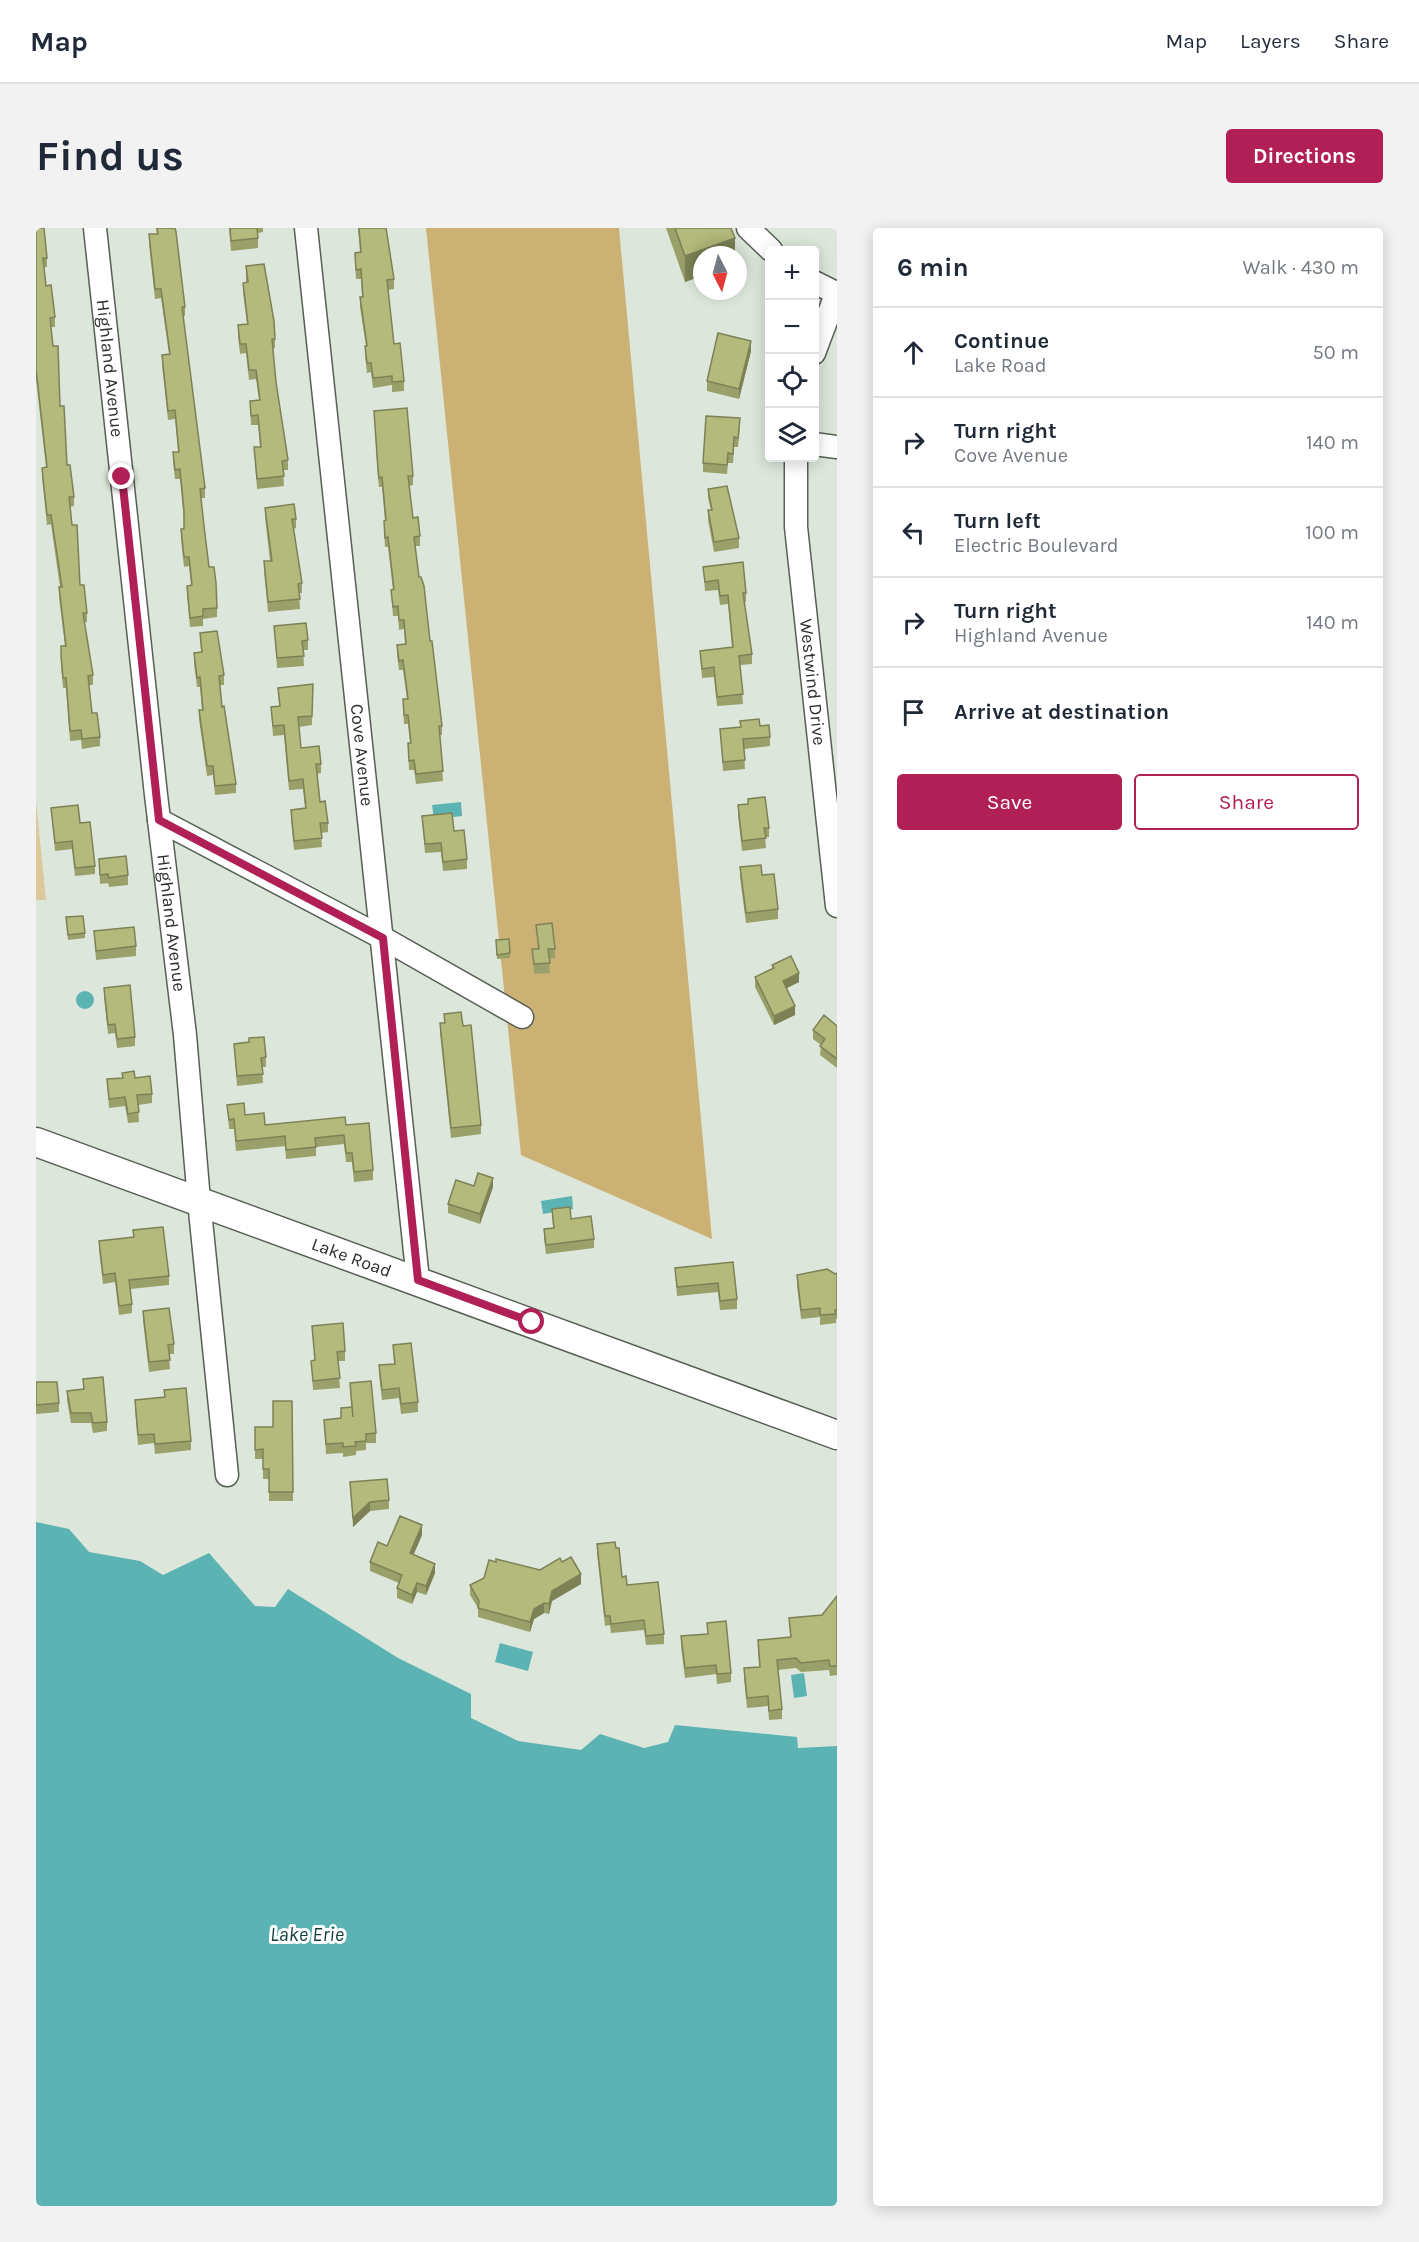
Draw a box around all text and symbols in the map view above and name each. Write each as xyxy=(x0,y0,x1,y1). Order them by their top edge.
text: Map xyxy=(30,25,88,58)
text: Map xyxy=(1165,29,1207,53)
text: Layers xyxy=(1240,29,1301,53)
text: Share xyxy=(1334,29,1389,53)
button: Directions xyxy=(1226,129,1383,183)
text: Find us xyxy=(36,131,184,181)
north arrow xyxy=(693,246,747,300)
map controls xyxy=(765,246,819,462)
button: + xyxy=(765,246,819,300)
text: 6 min xyxy=(897,252,969,283)
text: Walk · 430 m xyxy=(1243,256,1359,279)
street label: Highland Avenue xyxy=(92,298,128,438)
button: − xyxy=(765,300,819,354)
text: Continue xyxy=(954,328,1049,354)
icon: ahead xyxy=(897,336,930,369)
text: 50 m xyxy=(1312,341,1359,364)
button: locate xyxy=(765,354,819,408)
text: Lake Road xyxy=(954,354,1047,377)
button: layers xyxy=(765,408,819,462)
text: Turn right xyxy=(954,418,1057,444)
icon: right xyxy=(897,426,930,459)
text: 140 m xyxy=(1306,431,1359,454)
text: Cove Avenue xyxy=(954,444,1068,467)
route end xyxy=(108,463,134,489)
text: Turn left xyxy=(954,508,1041,534)
icon: left xyxy=(897,516,930,549)
text: 100 m xyxy=(1305,521,1359,544)
text: Electric Boulevard xyxy=(954,534,1119,557)
text: Turn right xyxy=(954,598,1057,624)
icon: right xyxy=(897,606,930,639)
text: 140 m xyxy=(1306,611,1359,634)
street label: Westwind Drive xyxy=(795,618,831,747)
text: Highland Avenue xyxy=(954,624,1108,647)
icon: arrive xyxy=(897,696,930,729)
text: Arrive at destination xyxy=(954,699,1169,725)
street label: Cove Avenue xyxy=(346,703,378,807)
button: Save xyxy=(897,774,1122,830)
button: Share xyxy=(1134,774,1359,830)
street label: Highland Avenue xyxy=(152,853,191,993)
street label: Lake Road xyxy=(309,1233,395,1282)
route start xyxy=(518,1308,544,1334)
water label: Lake Erie xyxy=(270,1923,344,1946)

